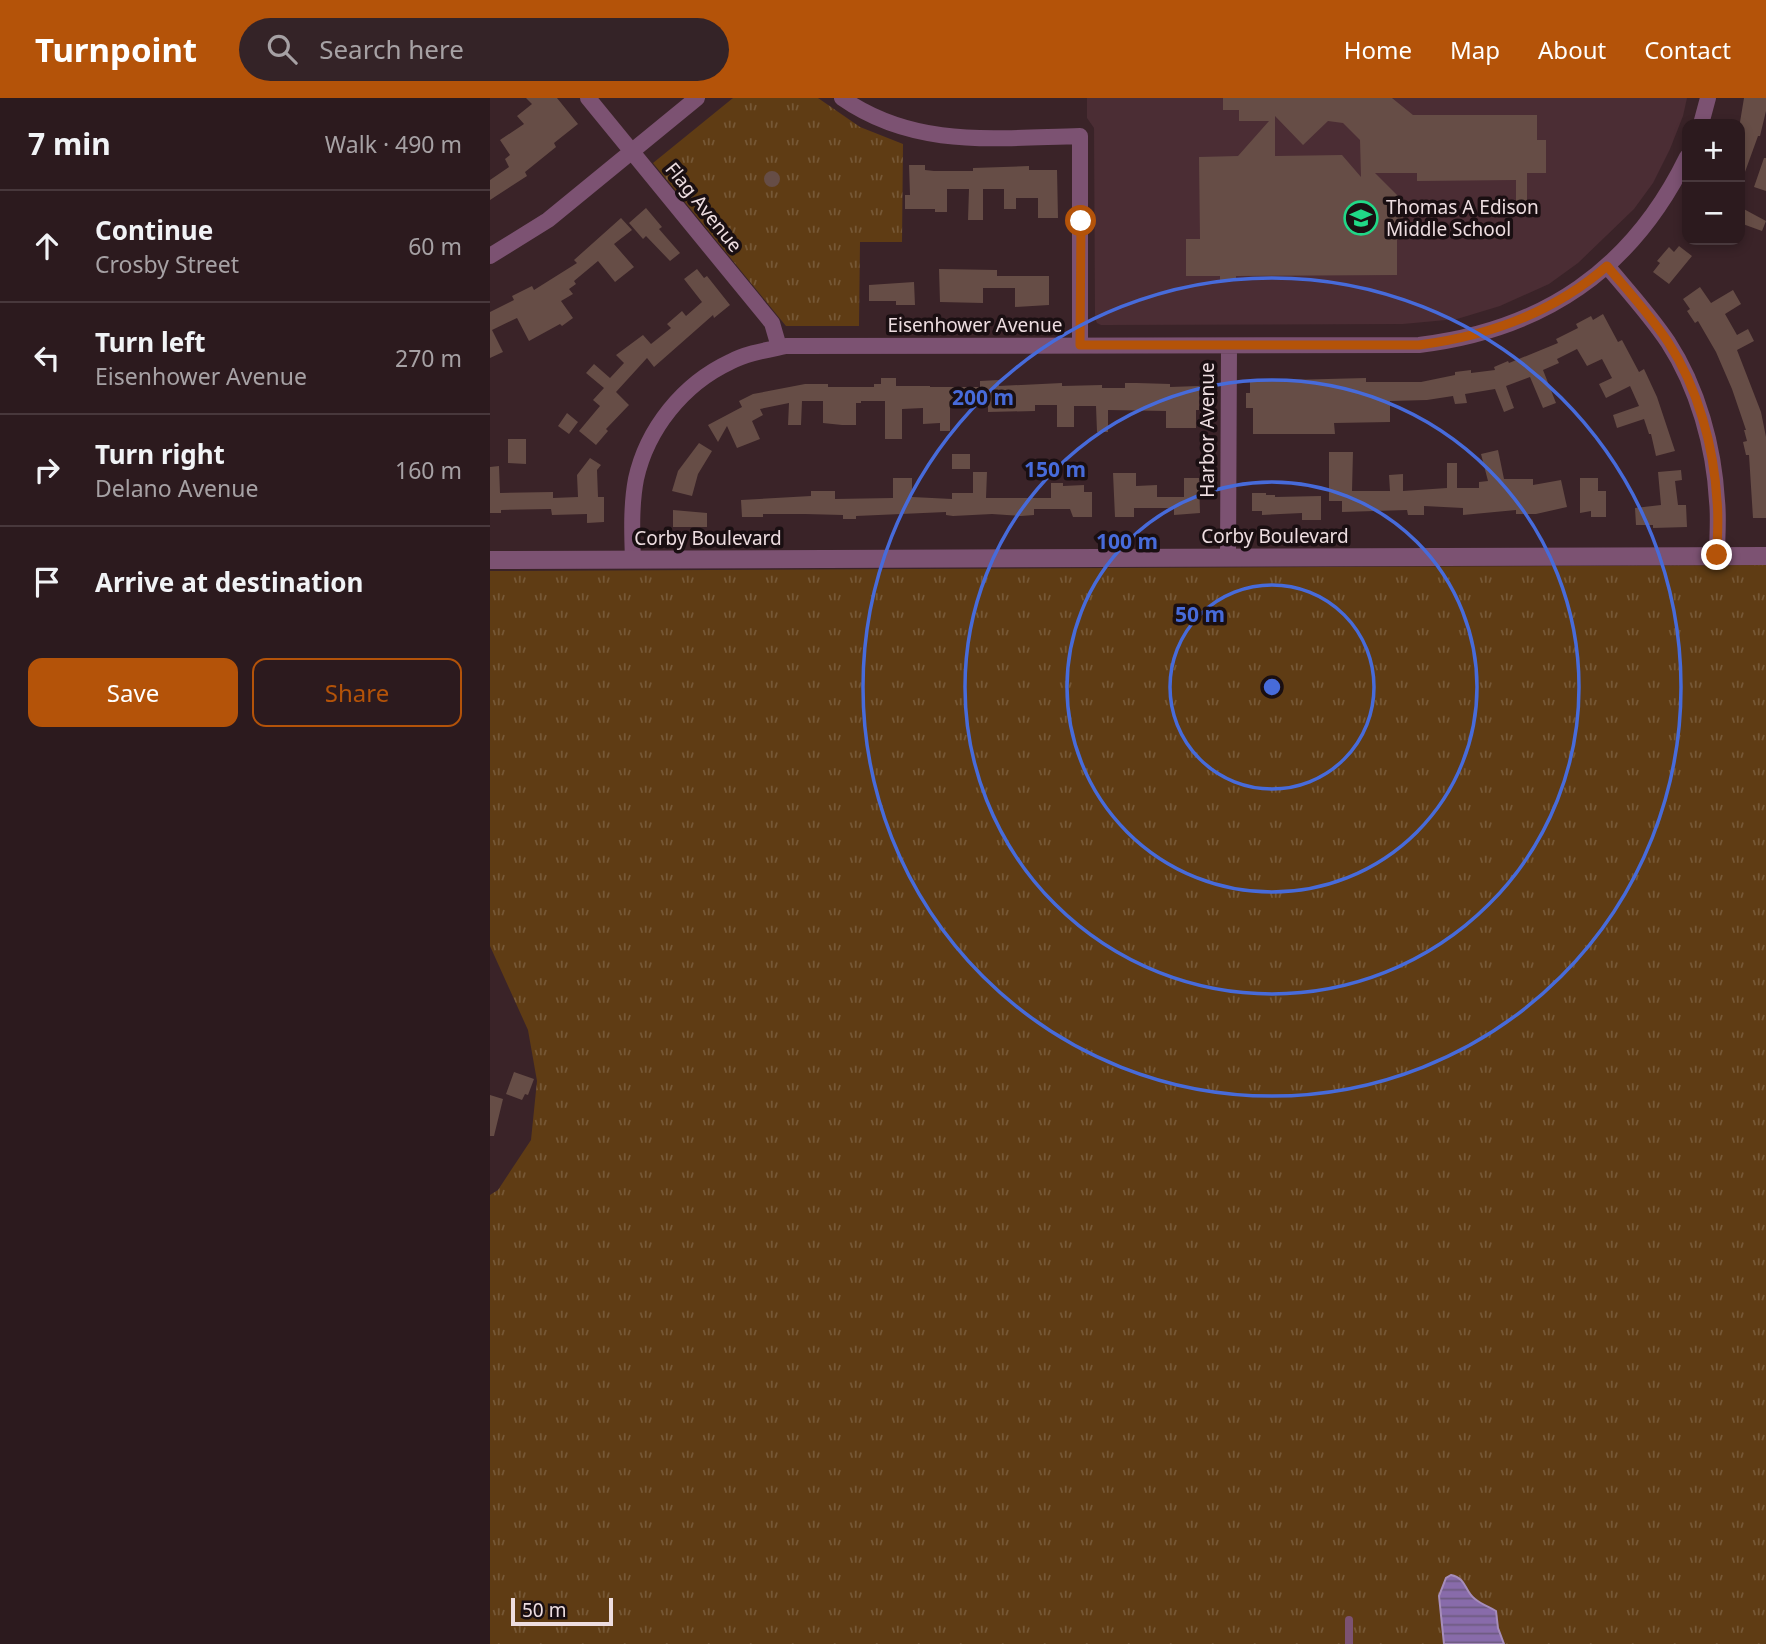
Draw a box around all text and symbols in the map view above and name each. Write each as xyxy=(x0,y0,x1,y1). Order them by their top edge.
search box xyxy=(239,18,729,81)
text: Turnpoint xyxy=(35,27,197,72)
icon: search xyxy=(263,30,301,68)
text: Search here xyxy=(319,31,464,67)
text: Home xyxy=(1344,33,1412,66)
text: Map xyxy=(1450,33,1500,66)
text: About xyxy=(1538,33,1606,66)
text: Contact xyxy=(1644,33,1731,66)
map controls xyxy=(1682,119,1745,245)
button: + xyxy=(1682,119,1745,182)
text: 7 min xyxy=(28,123,111,164)
text: Walk · 490 m xyxy=(325,128,462,160)
street label: Flag Avenue xyxy=(660,157,748,257)
button: − xyxy=(1682,182,1745,245)
place label: Thomas A Edison Middle School xyxy=(1386,194,1539,242)
school or university icon: Thomas A Edison Middle School xyxy=(1342,199,1380,237)
route start xyxy=(1065,205,1096,236)
text: Continue xyxy=(95,212,213,248)
icon: ahead xyxy=(28,227,66,265)
text: 60 m xyxy=(408,230,462,262)
text: Crosby Street xyxy=(95,248,239,280)
street label: Eisenhower Avenue xyxy=(887,312,1063,338)
text: Turn left xyxy=(95,324,206,360)
icon: left xyxy=(28,339,66,377)
text: 270 m xyxy=(395,342,462,374)
text: Eisenhower Avenue xyxy=(95,360,307,392)
street label: Harbor Avenue xyxy=(1194,362,1220,498)
text: 200 m xyxy=(952,383,1014,411)
text: Turn right xyxy=(95,436,225,472)
icon: right xyxy=(28,451,66,489)
text: 160 m xyxy=(395,454,462,486)
text: 150 m xyxy=(1024,455,1086,483)
text: Delano Avenue xyxy=(95,472,258,504)
street label: Corby Boulevard xyxy=(1201,523,1349,549)
street label: Corby Boulevard xyxy=(634,525,782,551)
text: 100 m xyxy=(1096,527,1158,555)
route end xyxy=(1701,539,1732,570)
icon: arrive xyxy=(28,563,66,601)
text: Arrive at destination xyxy=(95,564,364,600)
text: 50 m xyxy=(1175,600,1225,628)
button: Save xyxy=(28,658,238,727)
button: Share xyxy=(252,658,462,727)
centre of rings xyxy=(1260,675,1284,699)
scale bar xyxy=(511,1595,612,1627)
text: 50 m xyxy=(522,1597,566,1623)

